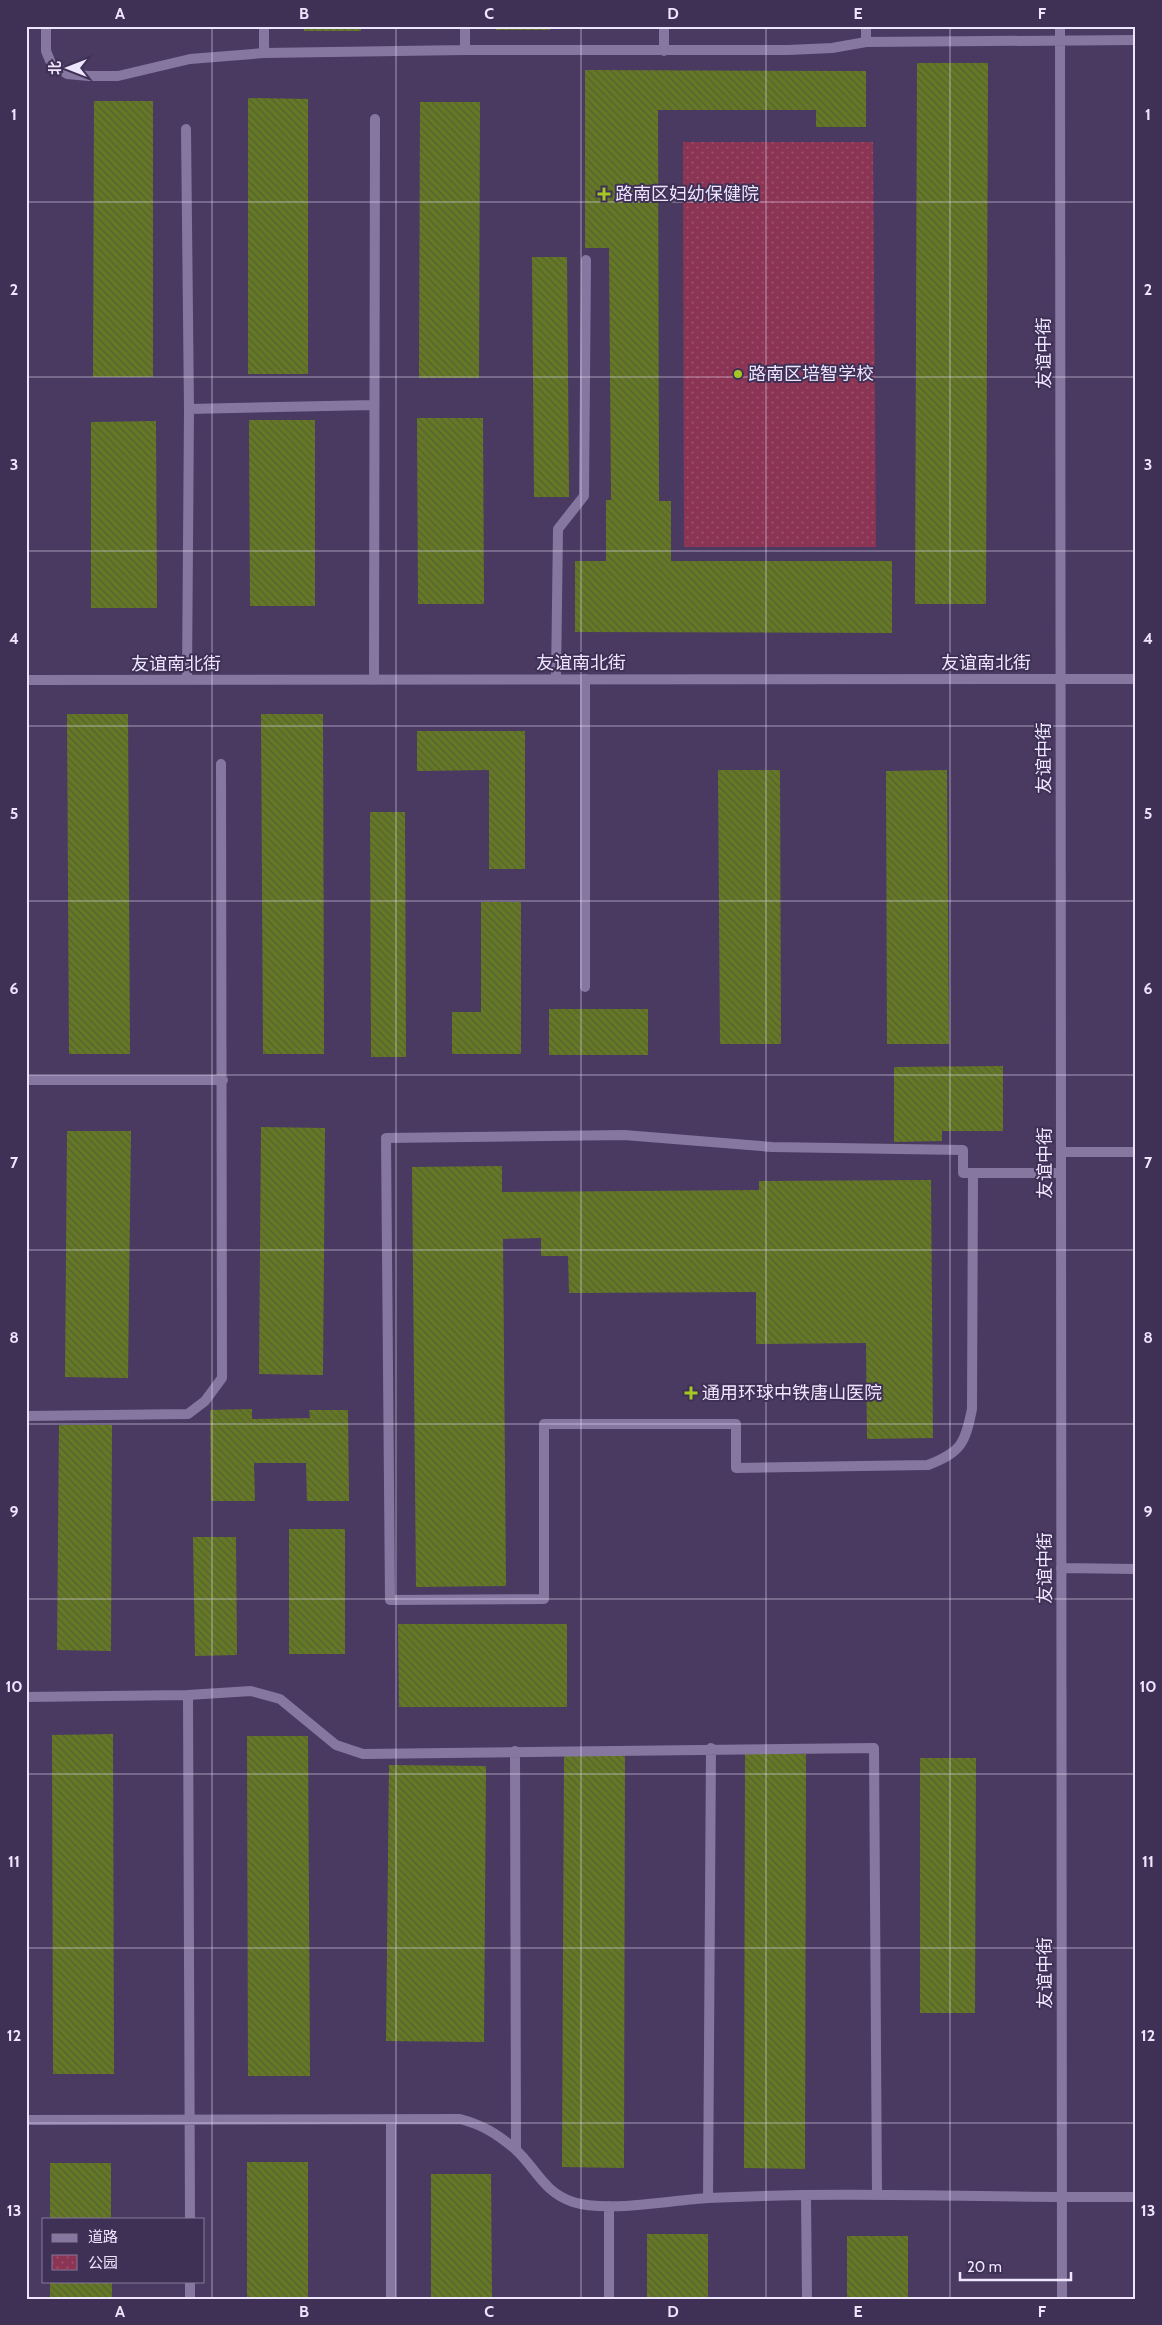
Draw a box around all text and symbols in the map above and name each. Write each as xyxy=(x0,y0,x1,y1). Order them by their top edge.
text: A xyxy=(115,4,125,23)
text: B xyxy=(299,4,309,23)
text: C xyxy=(484,4,494,23)
text: D xyxy=(667,4,679,23)
text: E xyxy=(853,4,863,23)
text: F xyxy=(1038,4,1047,23)
north arrow xyxy=(42,42,92,92)
text: 北 xyxy=(46,61,64,75)
text: 1 xyxy=(11,105,17,124)
text: 1 xyxy=(1145,105,1151,124)
place label: 路南区妇幼保健院 xyxy=(615,183,759,205)
marker: 路南区妇幼保健院 xyxy=(597,187,611,201)
text: 2 xyxy=(10,280,18,299)
text: 2 xyxy=(1144,280,1152,299)
street label: 友谊中街 xyxy=(1033,317,1055,389)
place label: 路南区培智学校 xyxy=(748,363,874,385)
marker: 路南区培智学校 xyxy=(732,368,744,380)
text: 3 xyxy=(10,455,18,474)
text: 3 xyxy=(1144,455,1152,474)
text: 4 xyxy=(9,629,19,648)
text: 4 xyxy=(1143,629,1153,648)
street label: 友谊南北街 xyxy=(536,652,626,674)
street label: 友谊南北街 xyxy=(941,652,1031,674)
street label: 友谊南北街 xyxy=(131,653,221,675)
street label: 友谊中街 xyxy=(1033,722,1055,794)
text: 5 xyxy=(10,804,18,823)
text: 5 xyxy=(1144,804,1152,823)
text: 6 xyxy=(10,979,19,998)
text: 6 xyxy=(1144,979,1153,998)
street label: 友谊中街 xyxy=(1034,1127,1056,1199)
text: 7 xyxy=(10,1153,19,1172)
text: 7 xyxy=(1144,1153,1153,1172)
text: 8 xyxy=(9,1328,19,1347)
text: 8 xyxy=(1143,1328,1153,1347)
place label: 通用环球中铁唐山医院 xyxy=(702,1382,882,1404)
marker: 通用环球中铁唐山医院 xyxy=(684,1386,698,1400)
text: 9 xyxy=(10,1502,19,1521)
text: 9 xyxy=(1144,1502,1153,1521)
street label: 友谊中街 xyxy=(1034,1532,1056,1604)
text: 10 xyxy=(5,1677,23,1696)
text: 10 xyxy=(1139,1677,1157,1696)
text: 11 xyxy=(8,1852,20,1871)
text: 11 xyxy=(1142,1852,1154,1871)
street label: 友谊中街 xyxy=(1034,1937,1056,2009)
text: 12 xyxy=(7,2026,21,2045)
text: 12 xyxy=(1141,2026,1155,2045)
text: 13 xyxy=(7,2201,21,2220)
text: 13 xyxy=(1141,2201,1155,2220)
legend xyxy=(42,2218,205,2282)
text: 道路 xyxy=(88,2228,118,2246)
scale bar xyxy=(960,2250,1071,2282)
text: 公园 xyxy=(88,2254,118,2272)
text: 20 m xyxy=(967,2258,1002,2276)
text: A xyxy=(115,2302,125,2321)
text: B xyxy=(299,2302,309,2321)
text: C xyxy=(484,2302,494,2321)
text: D xyxy=(667,2302,679,2321)
text: E xyxy=(853,2302,863,2321)
text: F xyxy=(1038,2302,1047,2321)

